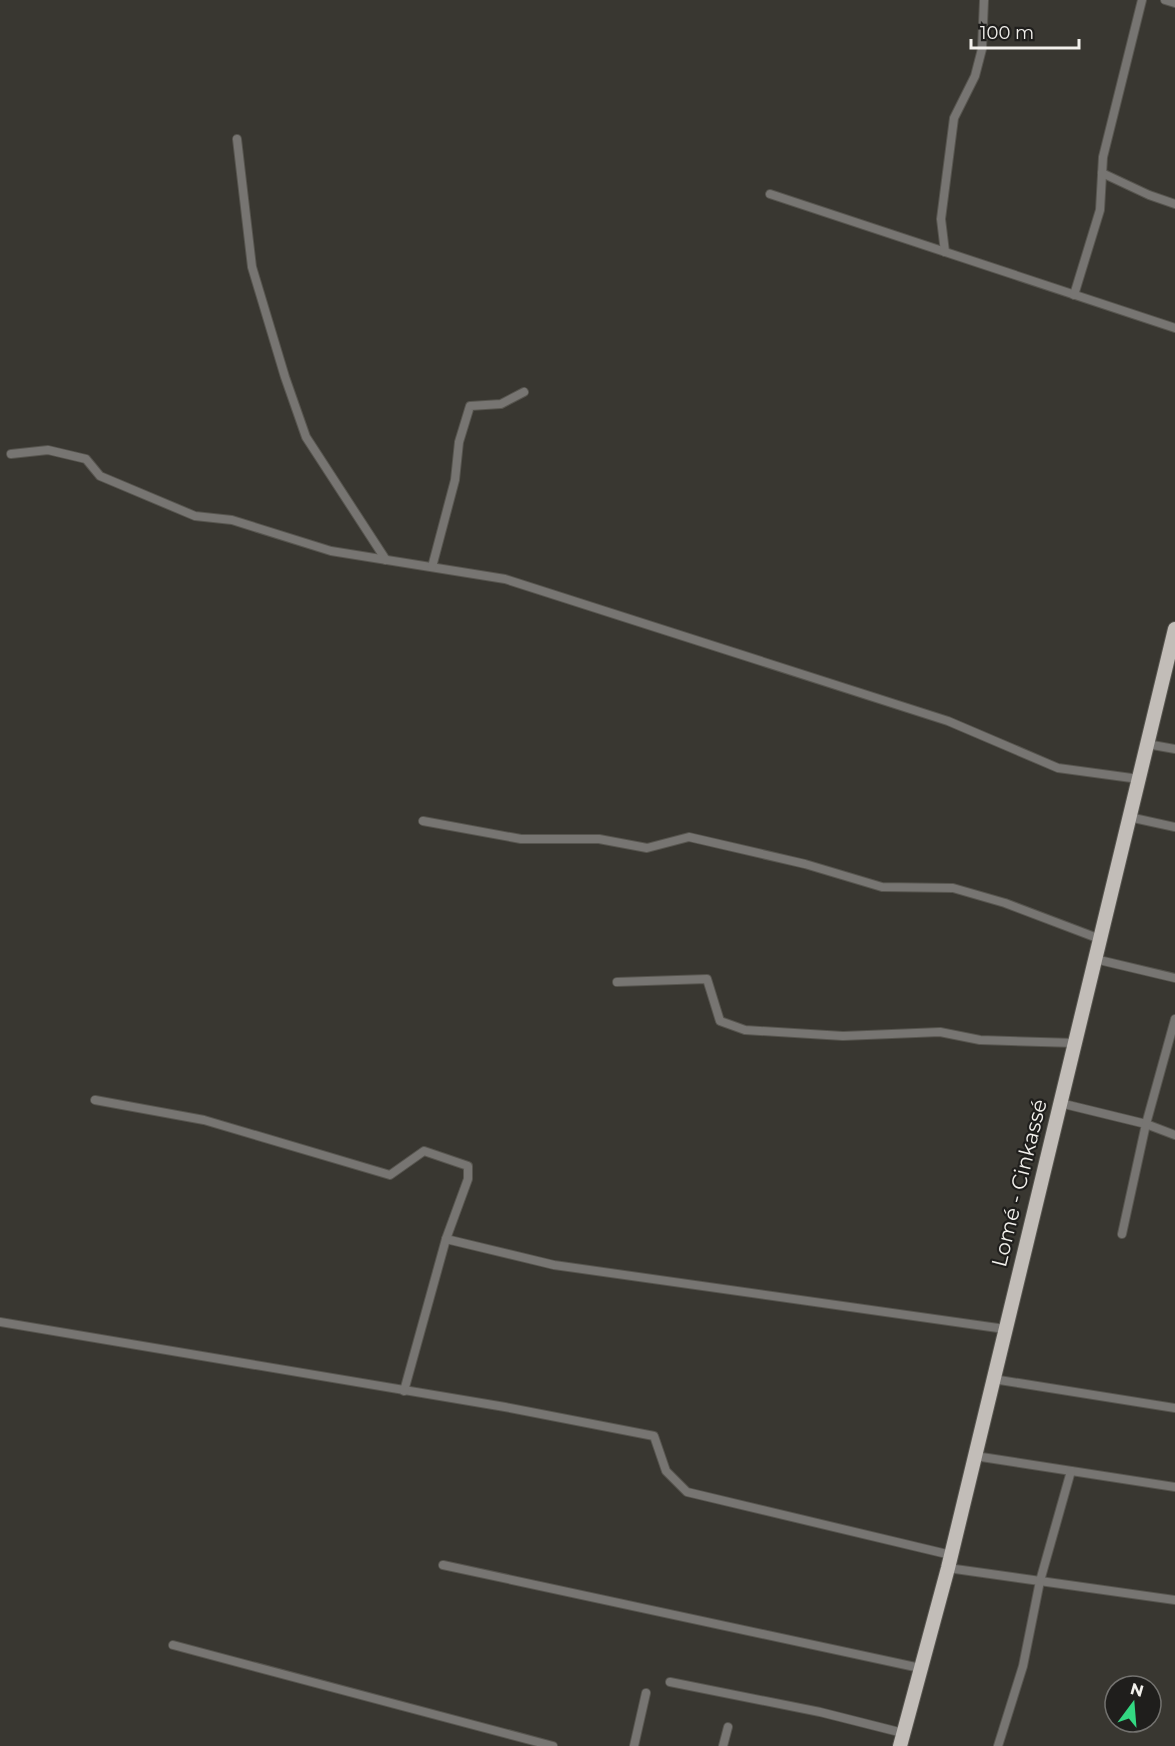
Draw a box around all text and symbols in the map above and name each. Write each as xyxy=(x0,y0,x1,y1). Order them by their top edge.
scale bar xyxy=(971,12,1079,50)
text: 100 m xyxy=(980,22,1034,44)
street label: Lomé - Cinkassé xyxy=(986,1097,1052,1269)
north arrow xyxy=(1103,1674,1163,1734)
text: N xyxy=(1128,1679,1146,1701)

